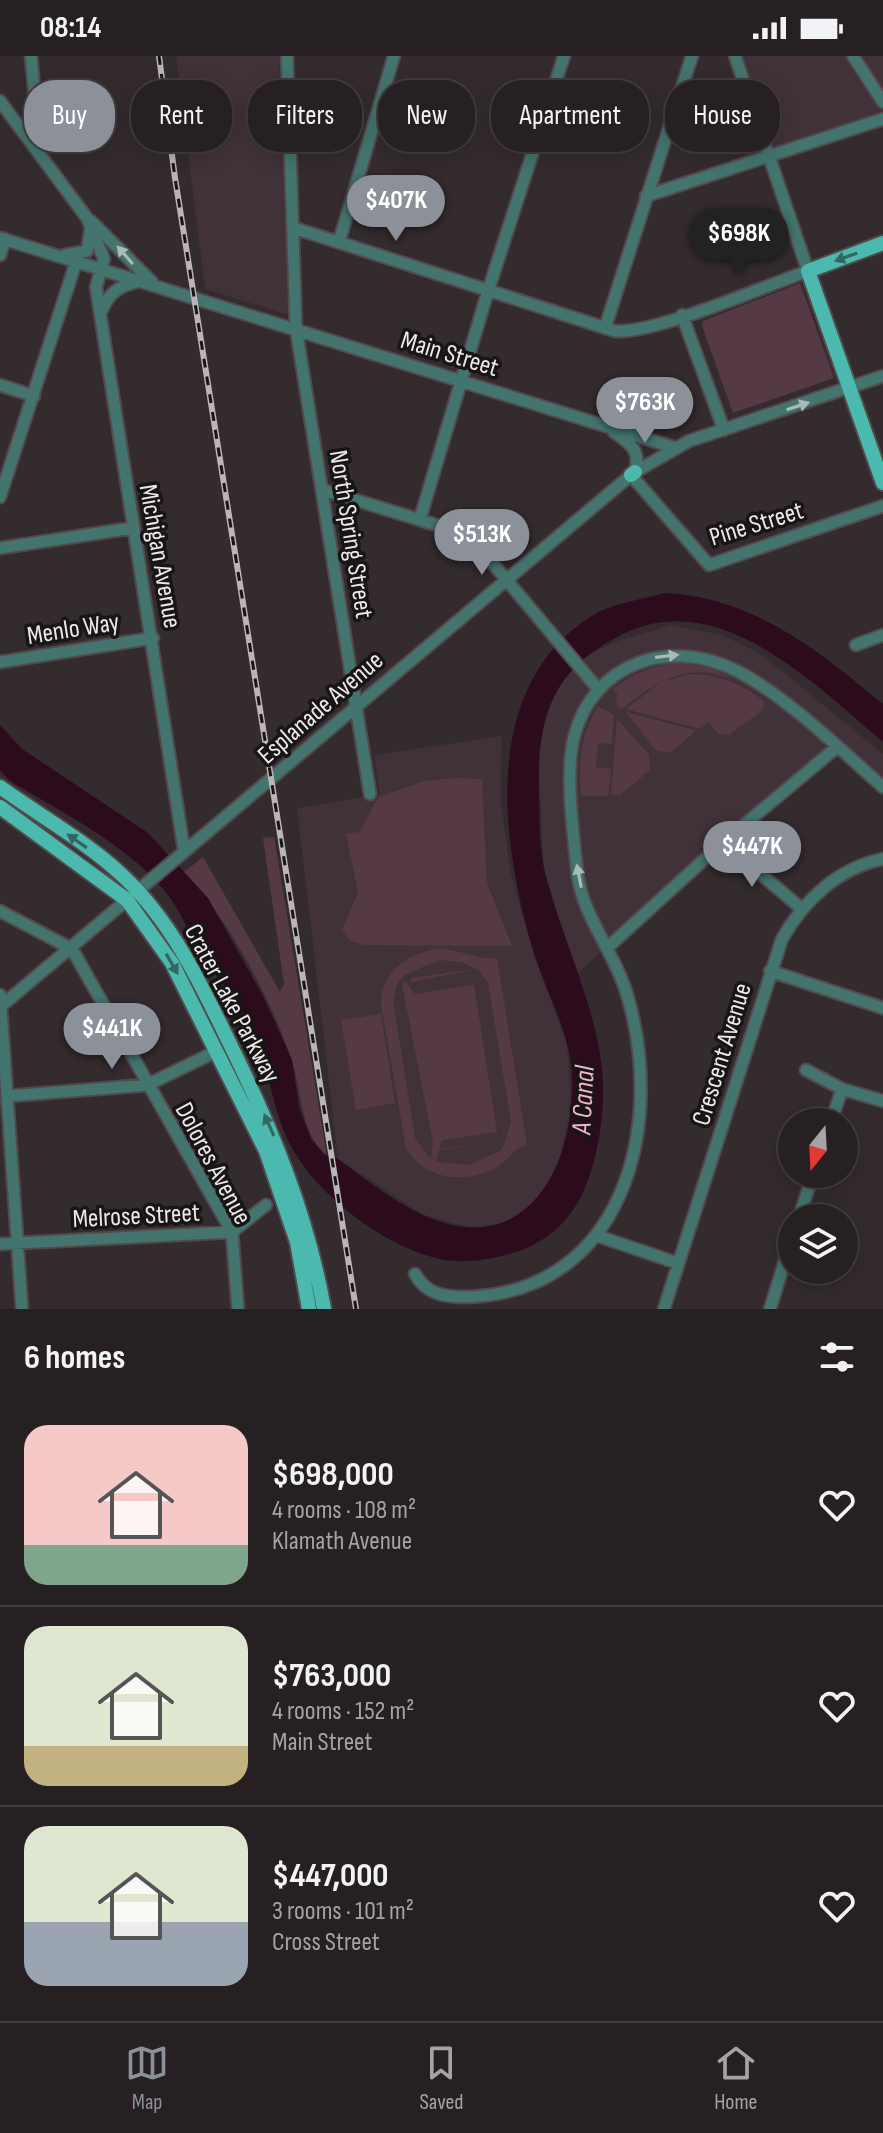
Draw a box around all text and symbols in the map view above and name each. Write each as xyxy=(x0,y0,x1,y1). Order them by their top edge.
text: 08:14 xyxy=(40,10,101,46)
chip: Buy xyxy=(24,80,115,152)
chip: Rent xyxy=(131,80,232,152)
chip: Filters xyxy=(248,80,362,152)
chip: New xyxy=(378,80,475,152)
chip: Apartment xyxy=(491,80,649,152)
chip: House xyxy=(665,80,780,152)
pin: $407K xyxy=(340,175,452,243)
text: $407K xyxy=(365,185,427,216)
pin: $698K xyxy=(683,208,795,276)
text: $698K xyxy=(708,218,770,249)
one-way arrow xyxy=(117,246,134,266)
one-way arrow xyxy=(833,251,857,264)
street label: Main Street xyxy=(397,325,502,384)
pin: $763K xyxy=(589,377,701,445)
text: $763K xyxy=(614,387,676,418)
one-way arrow xyxy=(786,399,810,411)
street label: North Spring Street xyxy=(322,448,379,621)
street label: Michigan Avenue xyxy=(132,482,187,631)
street label: Pine Street xyxy=(706,496,807,553)
pin: $513K xyxy=(426,509,538,577)
text: $513K xyxy=(452,519,512,550)
street label: Menlo Way xyxy=(25,607,122,652)
street label: Esplanade Avenue xyxy=(252,645,390,771)
one-way arrow xyxy=(655,649,680,662)
pin: $447K xyxy=(696,821,808,889)
text: $447K xyxy=(721,831,783,862)
one-way arrow xyxy=(67,834,88,849)
one-way arrow xyxy=(572,863,585,888)
street label: Crater Lake Parkway xyxy=(177,919,287,1088)
one-way arrow xyxy=(165,952,178,975)
street label: Crescent Avenue xyxy=(686,980,759,1129)
pin: $441K xyxy=(56,1003,168,1071)
text: $441K xyxy=(82,1013,142,1044)
water label: A Canal xyxy=(565,1064,602,1136)
street label: Dolores Avenue xyxy=(168,1097,258,1230)
north arrow xyxy=(778,1108,858,1188)
map controls xyxy=(778,1108,858,1284)
one-way arrow xyxy=(262,1113,275,1136)
street label: Melrose Street xyxy=(72,1198,201,1235)
button: layers xyxy=(778,1204,858,1284)
icon: filters xyxy=(815,1335,859,1379)
text: 6 homes xyxy=(24,1337,125,1378)
text: $698,000 xyxy=(272,1454,394,1495)
icon: home xyxy=(88,1457,184,1553)
icon: heart xyxy=(815,1483,859,1527)
text: 4 rooms · 108 m² xyxy=(272,1495,416,1526)
text: Klamath Avenue xyxy=(272,1526,412,1557)
text: $763,000 xyxy=(272,1655,391,1696)
icon: home xyxy=(88,1658,184,1754)
icon: heart xyxy=(815,1684,859,1728)
text: 4 rooms · 152 m² xyxy=(272,1696,414,1727)
text: Main Street xyxy=(272,1727,372,1758)
text: $447,000 xyxy=(272,1855,389,1896)
icon: home xyxy=(88,1858,184,1954)
icon: heart xyxy=(815,1884,859,1928)
text: 3 rooms · 101 m² xyxy=(272,1896,414,1927)
text: Cross Street xyxy=(272,1927,380,1958)
tab: Map xyxy=(125,2041,169,2116)
tab: Saved xyxy=(419,2041,464,2116)
tab: Home xyxy=(714,2041,758,2116)

